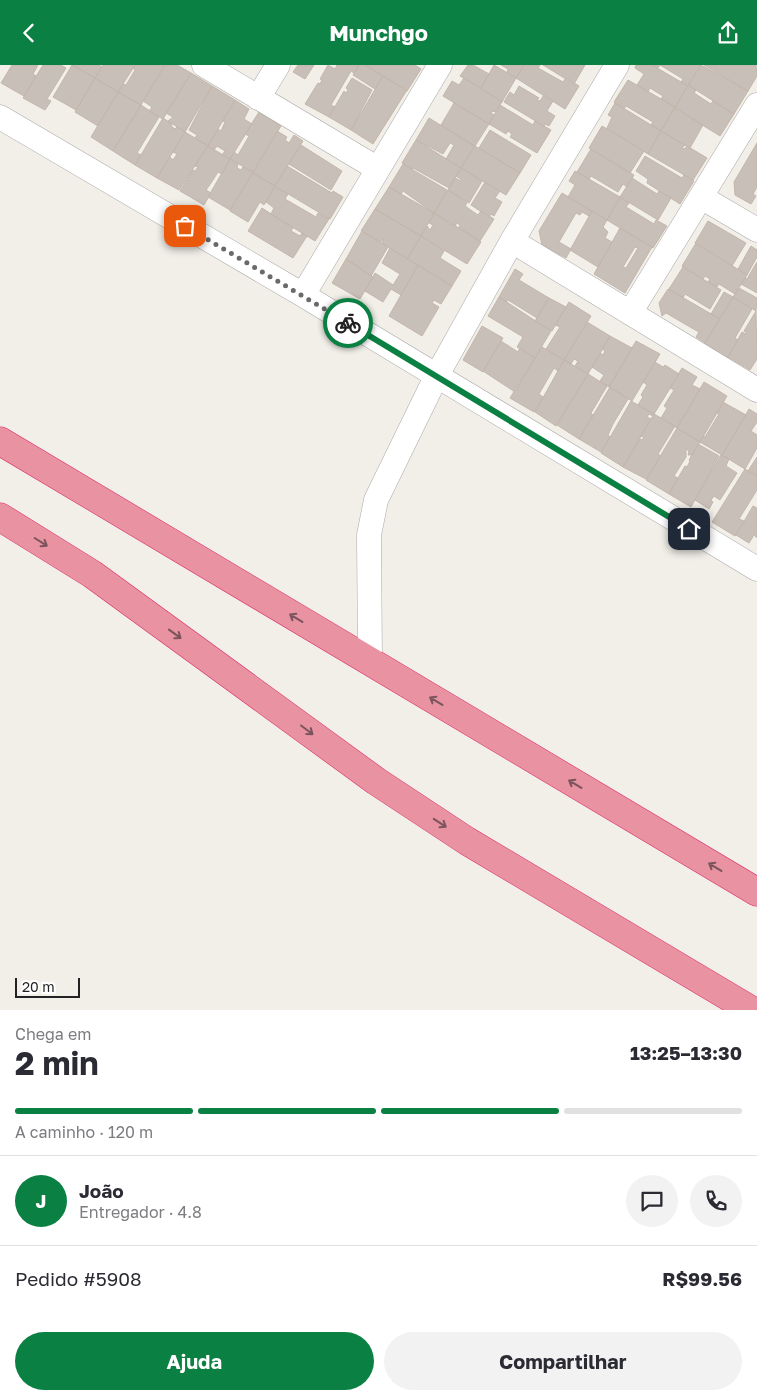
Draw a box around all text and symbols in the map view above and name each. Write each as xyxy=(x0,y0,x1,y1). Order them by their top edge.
icon: back xyxy=(15,19,43,47)
text: Munchgo xyxy=(329,19,428,46)
icon: share xyxy=(714,19,742,47)
pin xyxy=(164,205,206,247)
icon: bag xyxy=(171,212,199,240)
courier xyxy=(323,298,373,348)
icon: bike xyxy=(334,309,362,337)
pin xyxy=(668,508,710,550)
icon: home xyxy=(675,515,703,543)
one-way arrow xyxy=(34,538,48,548)
one-way arrow xyxy=(290,612,304,622)
one-way arrow xyxy=(168,629,182,639)
one-way arrow xyxy=(429,696,443,706)
one-way arrow xyxy=(300,725,314,735)
one-way arrow xyxy=(569,779,583,789)
one-way arrow xyxy=(433,818,447,828)
one-way arrow xyxy=(709,862,723,872)
scale bar xyxy=(15,975,80,998)
text: 20 m xyxy=(22,978,55,995)
text: Chega em xyxy=(15,1024,91,1044)
text: 13:25–13:30 xyxy=(630,1041,742,1064)
text: 2 min xyxy=(15,1044,99,1082)
text: A caminho · 120 m xyxy=(15,1122,153,1142)
button: chat xyxy=(626,1175,678,1227)
button: phone xyxy=(690,1175,742,1227)
text: João xyxy=(79,1179,124,1202)
text: J xyxy=(36,1189,46,1212)
text: Entregador · 4.8 xyxy=(79,1202,202,1222)
text: Pedido #5908 xyxy=(15,1267,142,1290)
text: R$99.56 xyxy=(662,1267,742,1290)
button: Ajuda xyxy=(15,1332,374,1390)
button: Compartilhar xyxy=(384,1332,742,1390)

